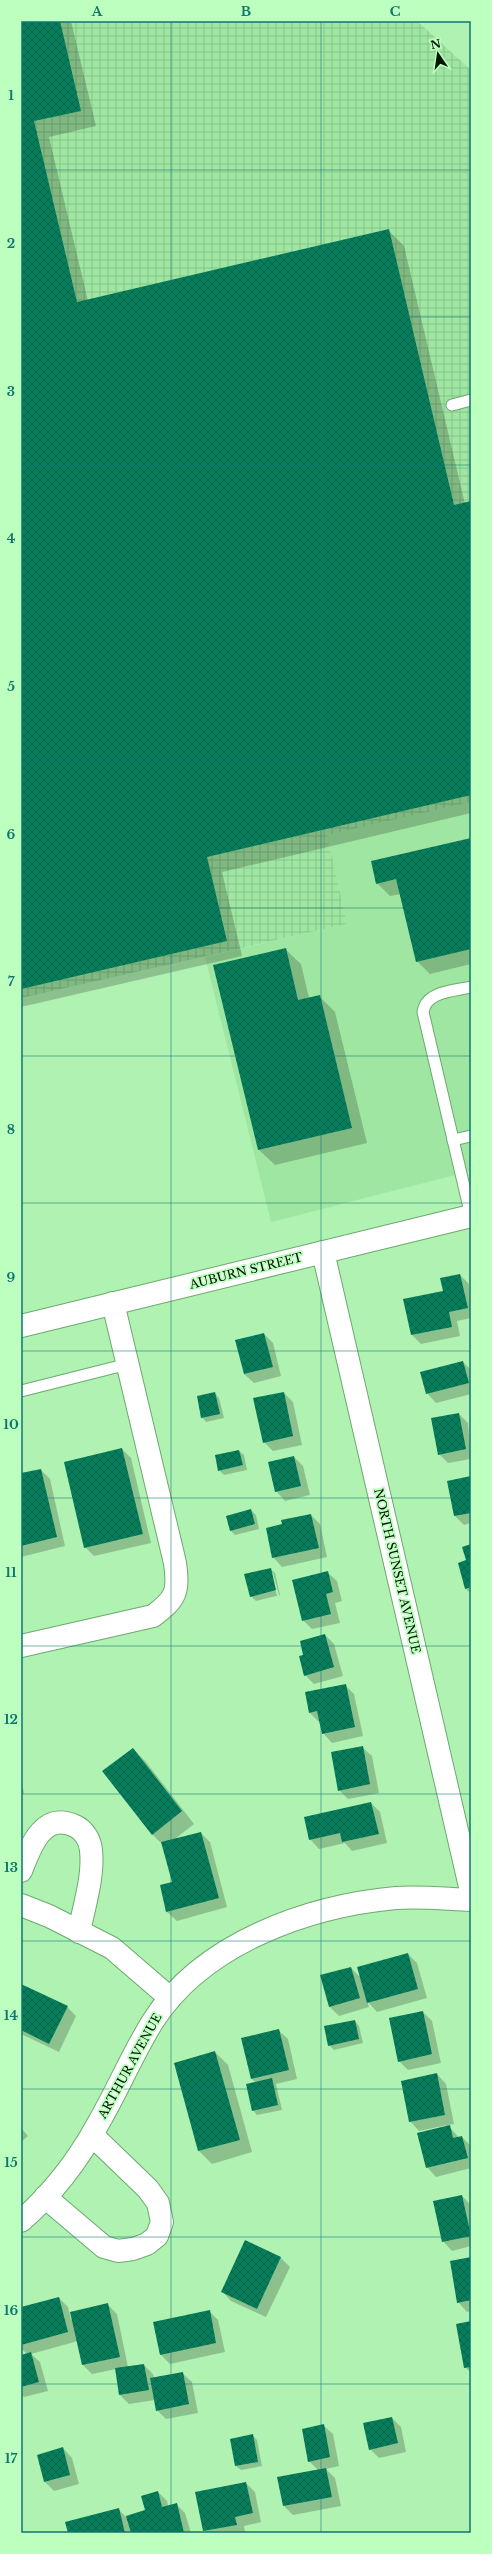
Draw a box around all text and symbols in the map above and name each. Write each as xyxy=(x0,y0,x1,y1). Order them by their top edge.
text: A xyxy=(91,3,103,20)
text: B xyxy=(241,3,251,20)
text: C xyxy=(390,3,401,20)
north arrow xyxy=(418,34,458,74)
text: N xyxy=(429,36,443,52)
text: 1 xyxy=(8,87,14,104)
text: 2 xyxy=(7,235,15,252)
text: 3 xyxy=(7,383,15,400)
text: 4 xyxy=(7,530,16,547)
text: 5 xyxy=(7,678,15,695)
text: 6 xyxy=(7,826,16,843)
text: 7 xyxy=(8,973,15,990)
text: 8 xyxy=(7,1121,15,1138)
street label: AUBURN STREET xyxy=(187,1249,304,1292)
text: 9 xyxy=(7,1269,16,1286)
text: 10 xyxy=(3,1416,19,1433)
street label: NORTH SUNSET AVENUE xyxy=(371,1487,424,1655)
text: 11 xyxy=(5,1564,17,1581)
text: 12 xyxy=(4,1711,18,1728)
text: 13 xyxy=(4,1859,18,1876)
text: 14 xyxy=(4,2007,19,2024)
street label: ARTHUR AVENUE xyxy=(94,2010,165,2122)
text: 15 xyxy=(4,2154,18,2171)
text: 16 xyxy=(4,2302,18,2319)
text: 17 xyxy=(5,2450,17,2467)

